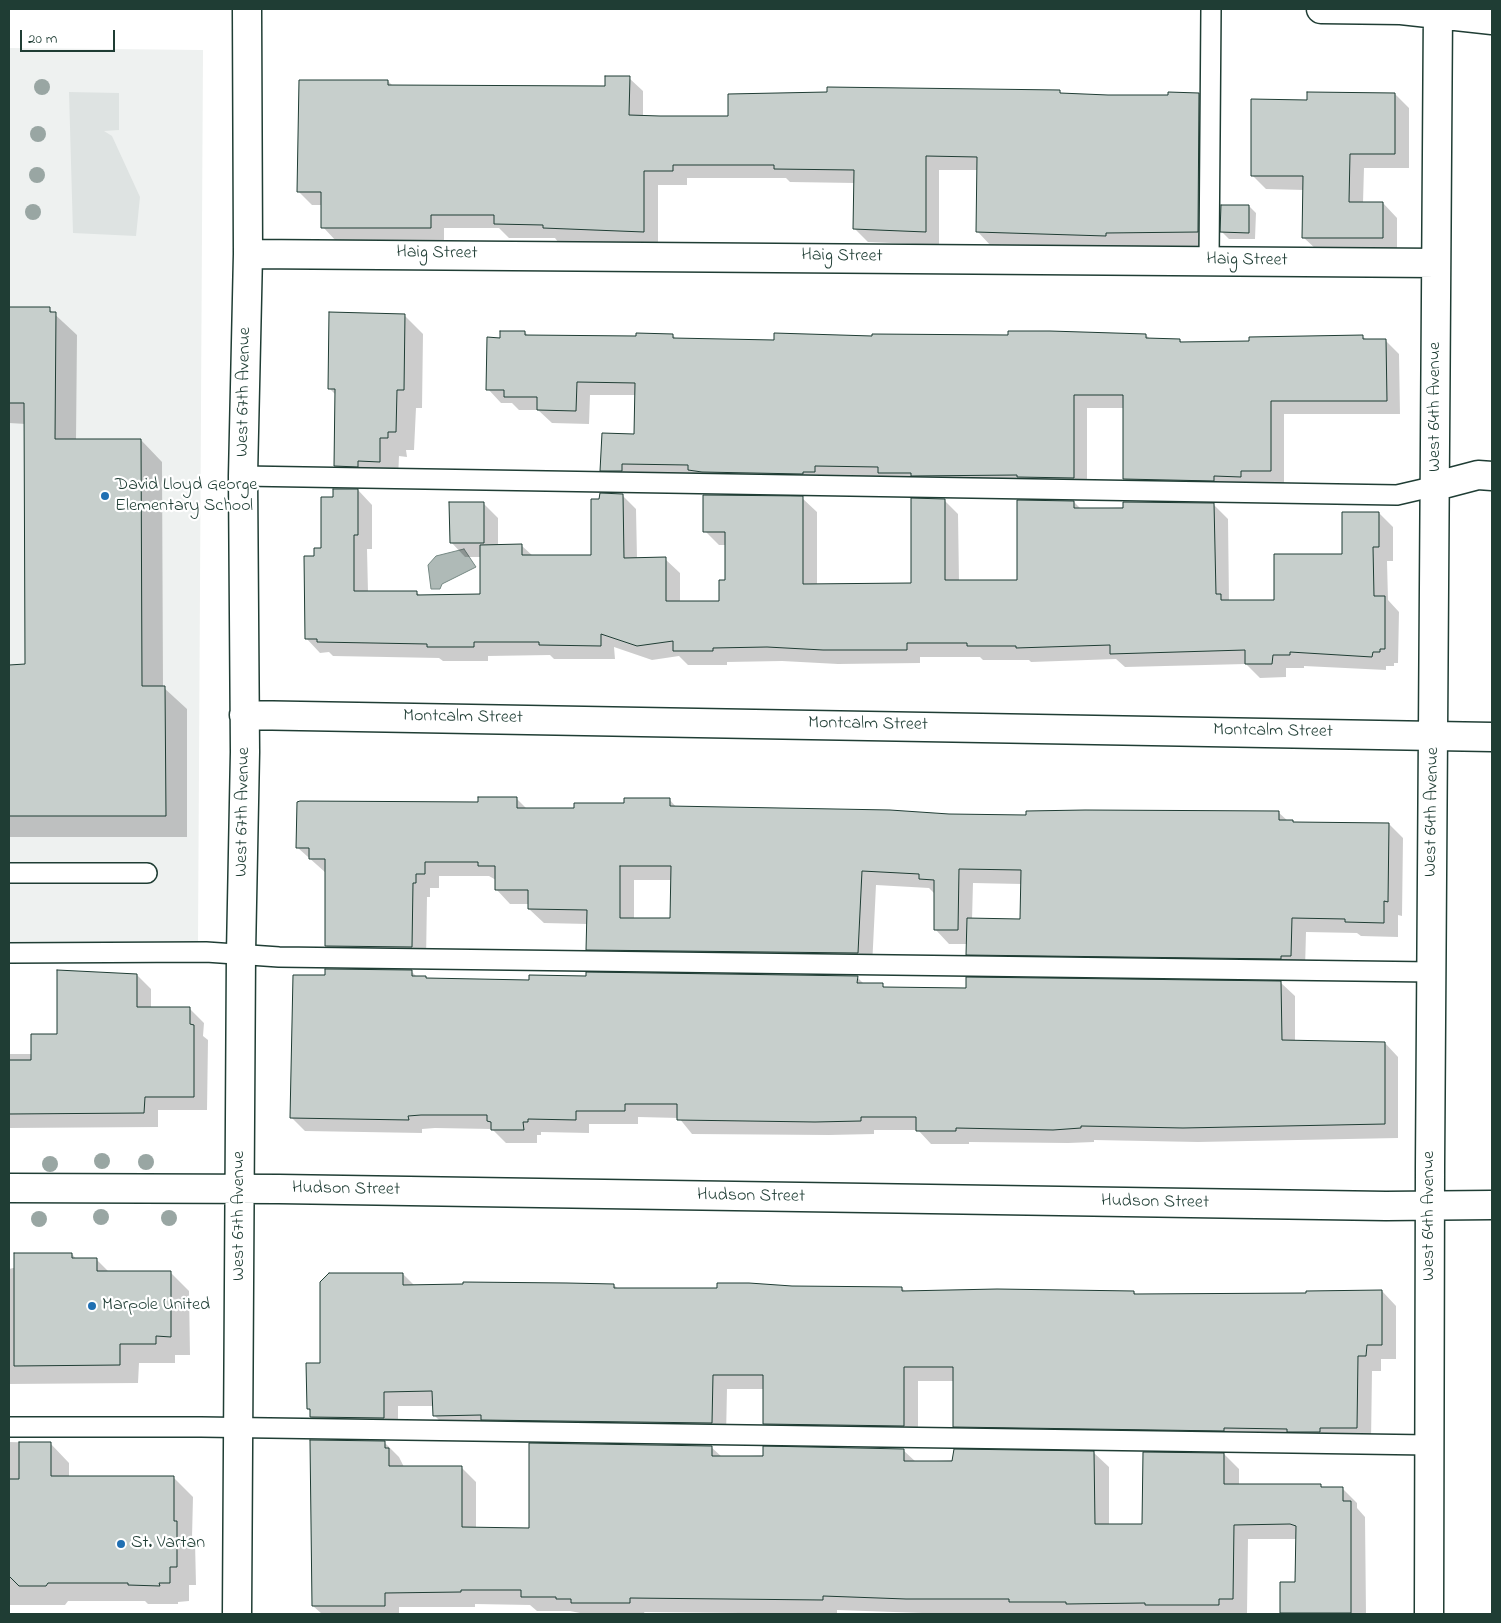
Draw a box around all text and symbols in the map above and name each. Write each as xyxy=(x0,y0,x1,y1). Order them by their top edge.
scale bar xyxy=(22,20,118,52)
text: 20 m xyxy=(28,28,57,50)
street label: Haig Street xyxy=(396,242,478,266)
street label: Haig Street xyxy=(801,245,883,269)
street label: Haig Street xyxy=(1206,249,1288,273)
street label: West 67th Avenue xyxy=(233,327,257,457)
street label: West 64th Avenue xyxy=(1425,342,1447,472)
place label: David Lloyd George Elementary School xyxy=(115,475,257,518)
marker: David Lloyd George Elementary School xyxy=(99,490,111,502)
street label: Montcalm Street xyxy=(403,706,523,730)
street label: Montcalm Street xyxy=(808,713,928,737)
street label: Montcalm Street xyxy=(1213,720,1333,744)
street label: West 67th Avenue xyxy=(232,747,256,877)
street label: West 64th Avenue xyxy=(1421,747,1445,877)
street label: West 67th Avenue xyxy=(229,1151,251,1281)
street label: West 64th Avenue xyxy=(1419,1151,1441,1281)
street label: Hudson Street xyxy=(292,1178,400,1202)
street label: Hudson Street xyxy=(697,1185,805,1209)
street label: Hudson Street xyxy=(1101,1191,1209,1215)
place label: Marpole United xyxy=(102,1295,210,1317)
marker: Marpole United xyxy=(86,1300,98,1312)
place label: St. Vartan xyxy=(131,1533,205,1555)
marker: St. Vartan xyxy=(115,1538,127,1550)

